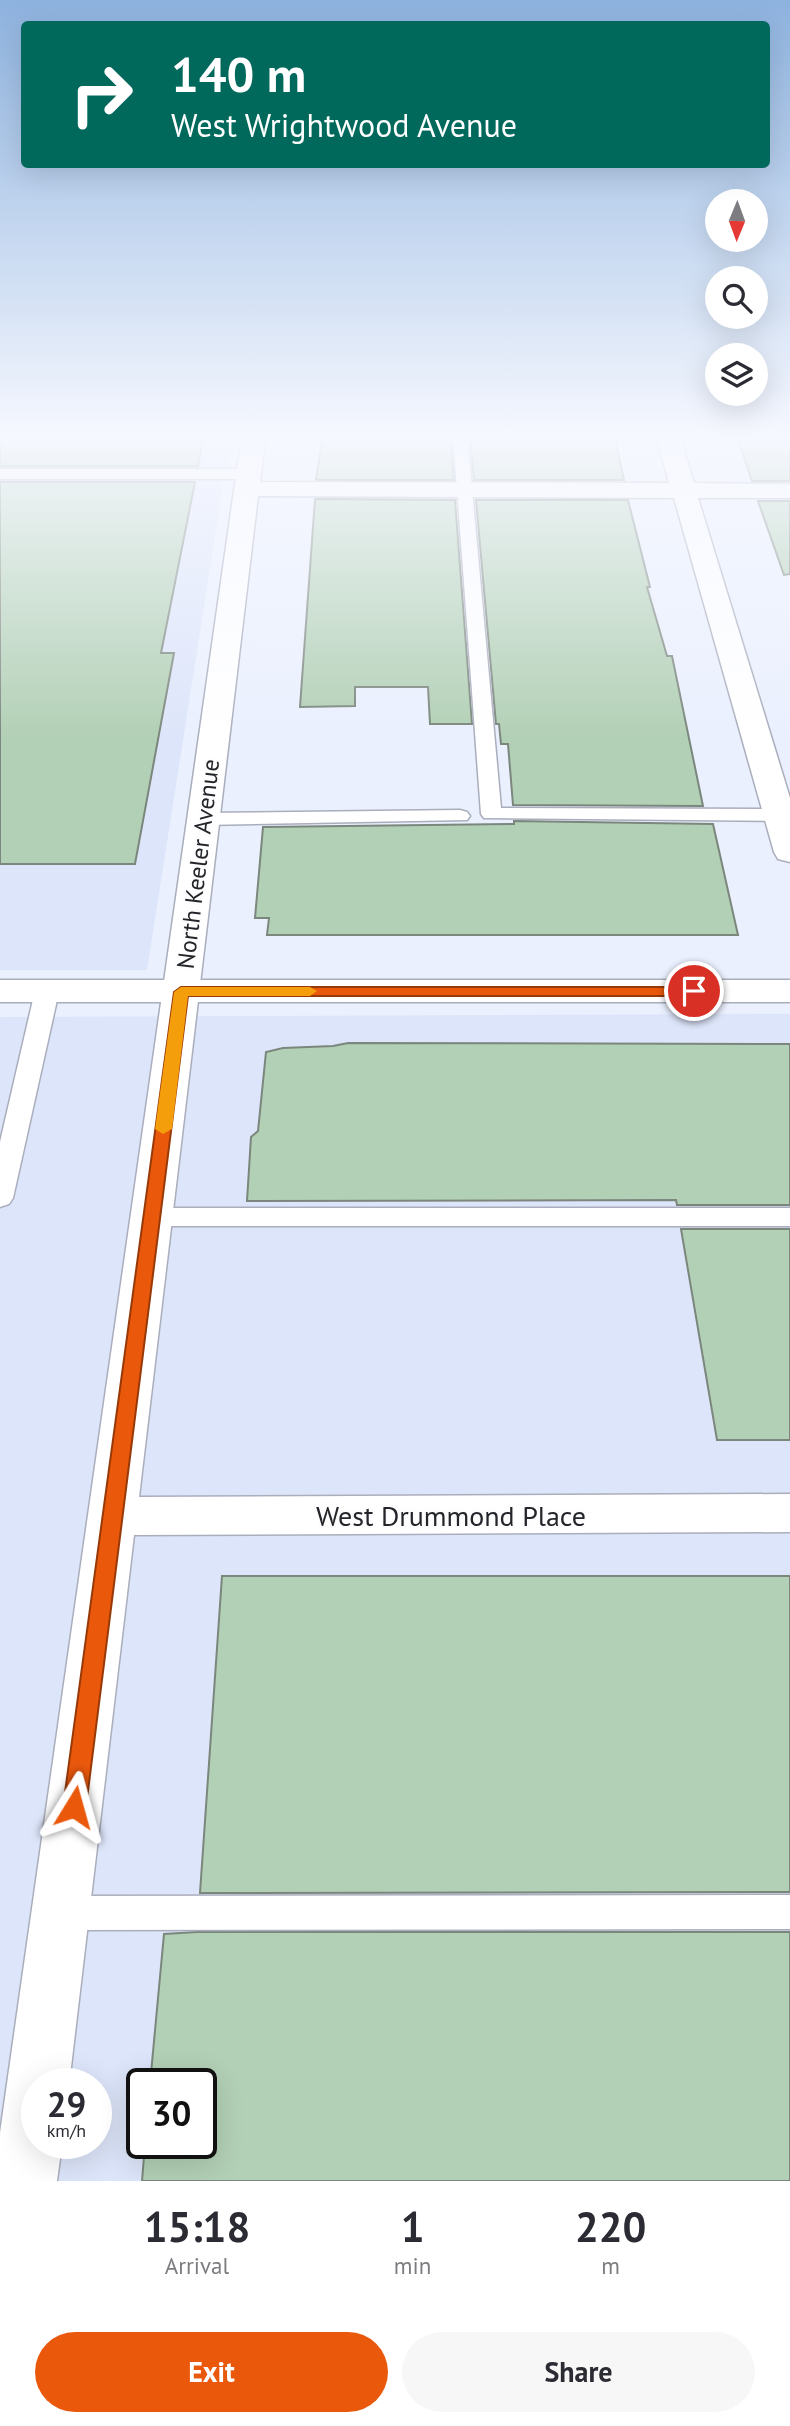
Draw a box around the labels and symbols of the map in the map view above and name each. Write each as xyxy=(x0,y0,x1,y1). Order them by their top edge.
north arrow xyxy=(705,189,768,252)
street label: North Keeler Avenue xyxy=(170,757,226,971)
pin xyxy=(664,961,724,1021)
street label: West Drummond Place xyxy=(316,1497,586,1534)
position arrow xyxy=(37,1770,111,1844)
speed limit sign: 30 xyxy=(126,2068,217,2159)

